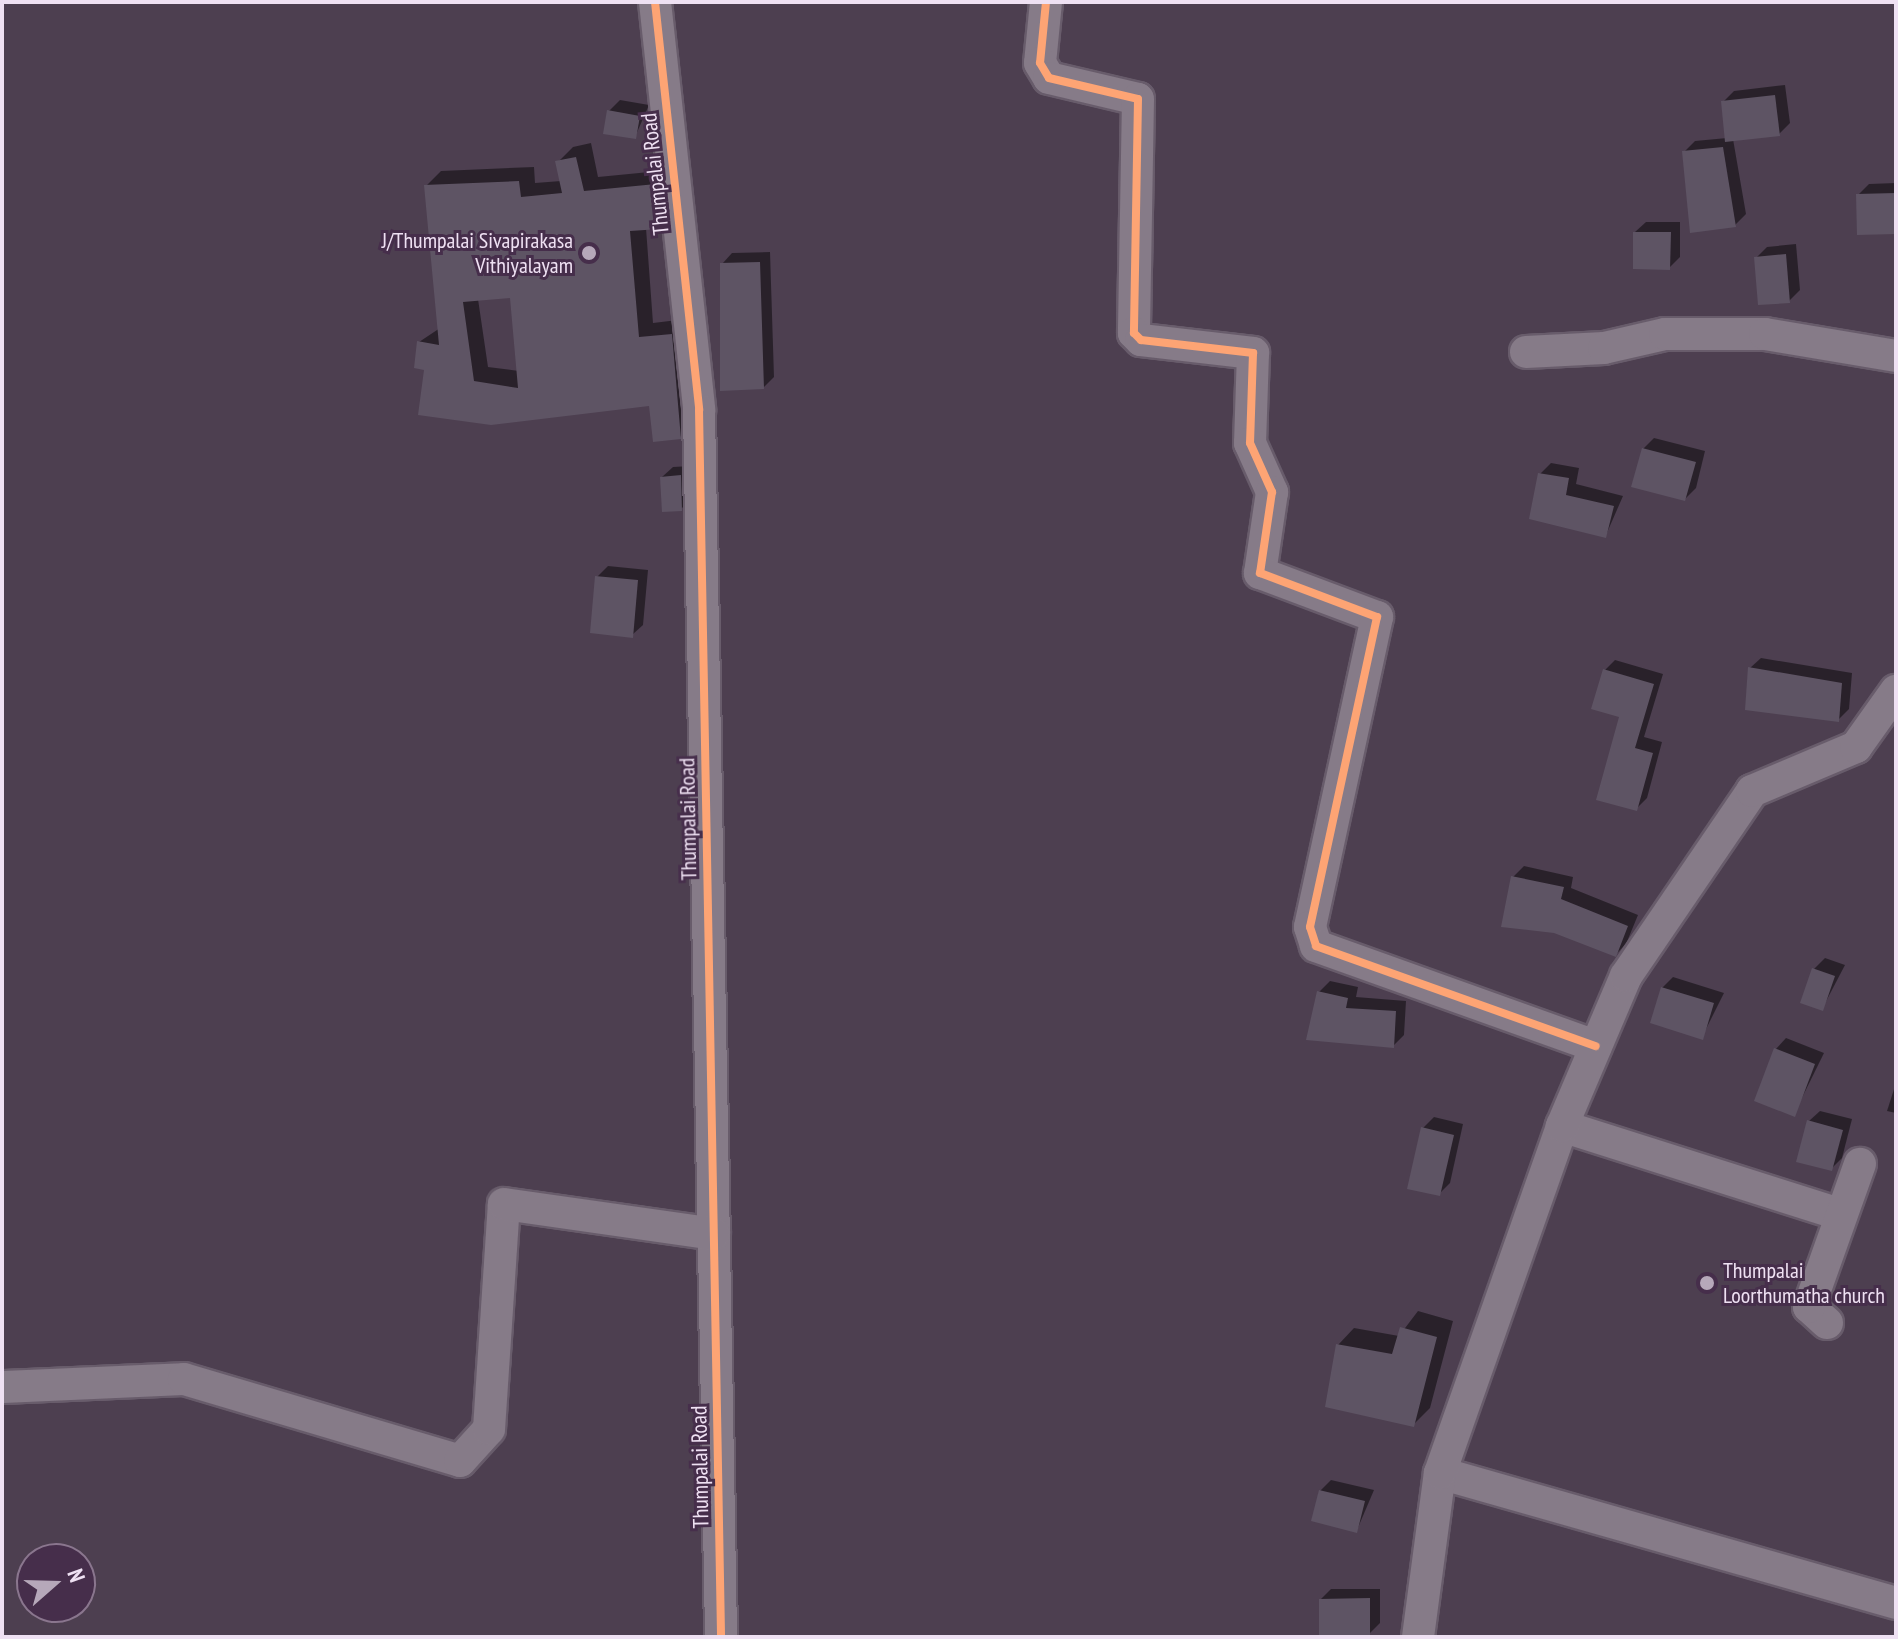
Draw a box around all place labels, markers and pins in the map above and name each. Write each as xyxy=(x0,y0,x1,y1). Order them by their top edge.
place label: J/Thumpalai Sivapirakasa Vithiyalayam xyxy=(382,227,573,278)
marker: J/Thumpalai Sivapirakasa Vithiyalayam xyxy=(580,244,598,262)
place label: Thumpalai Loorthumatha church xyxy=(1723,1257,1885,1308)
marker: Thumpalai Loorthumatha church xyxy=(1698,1274,1716,1292)

